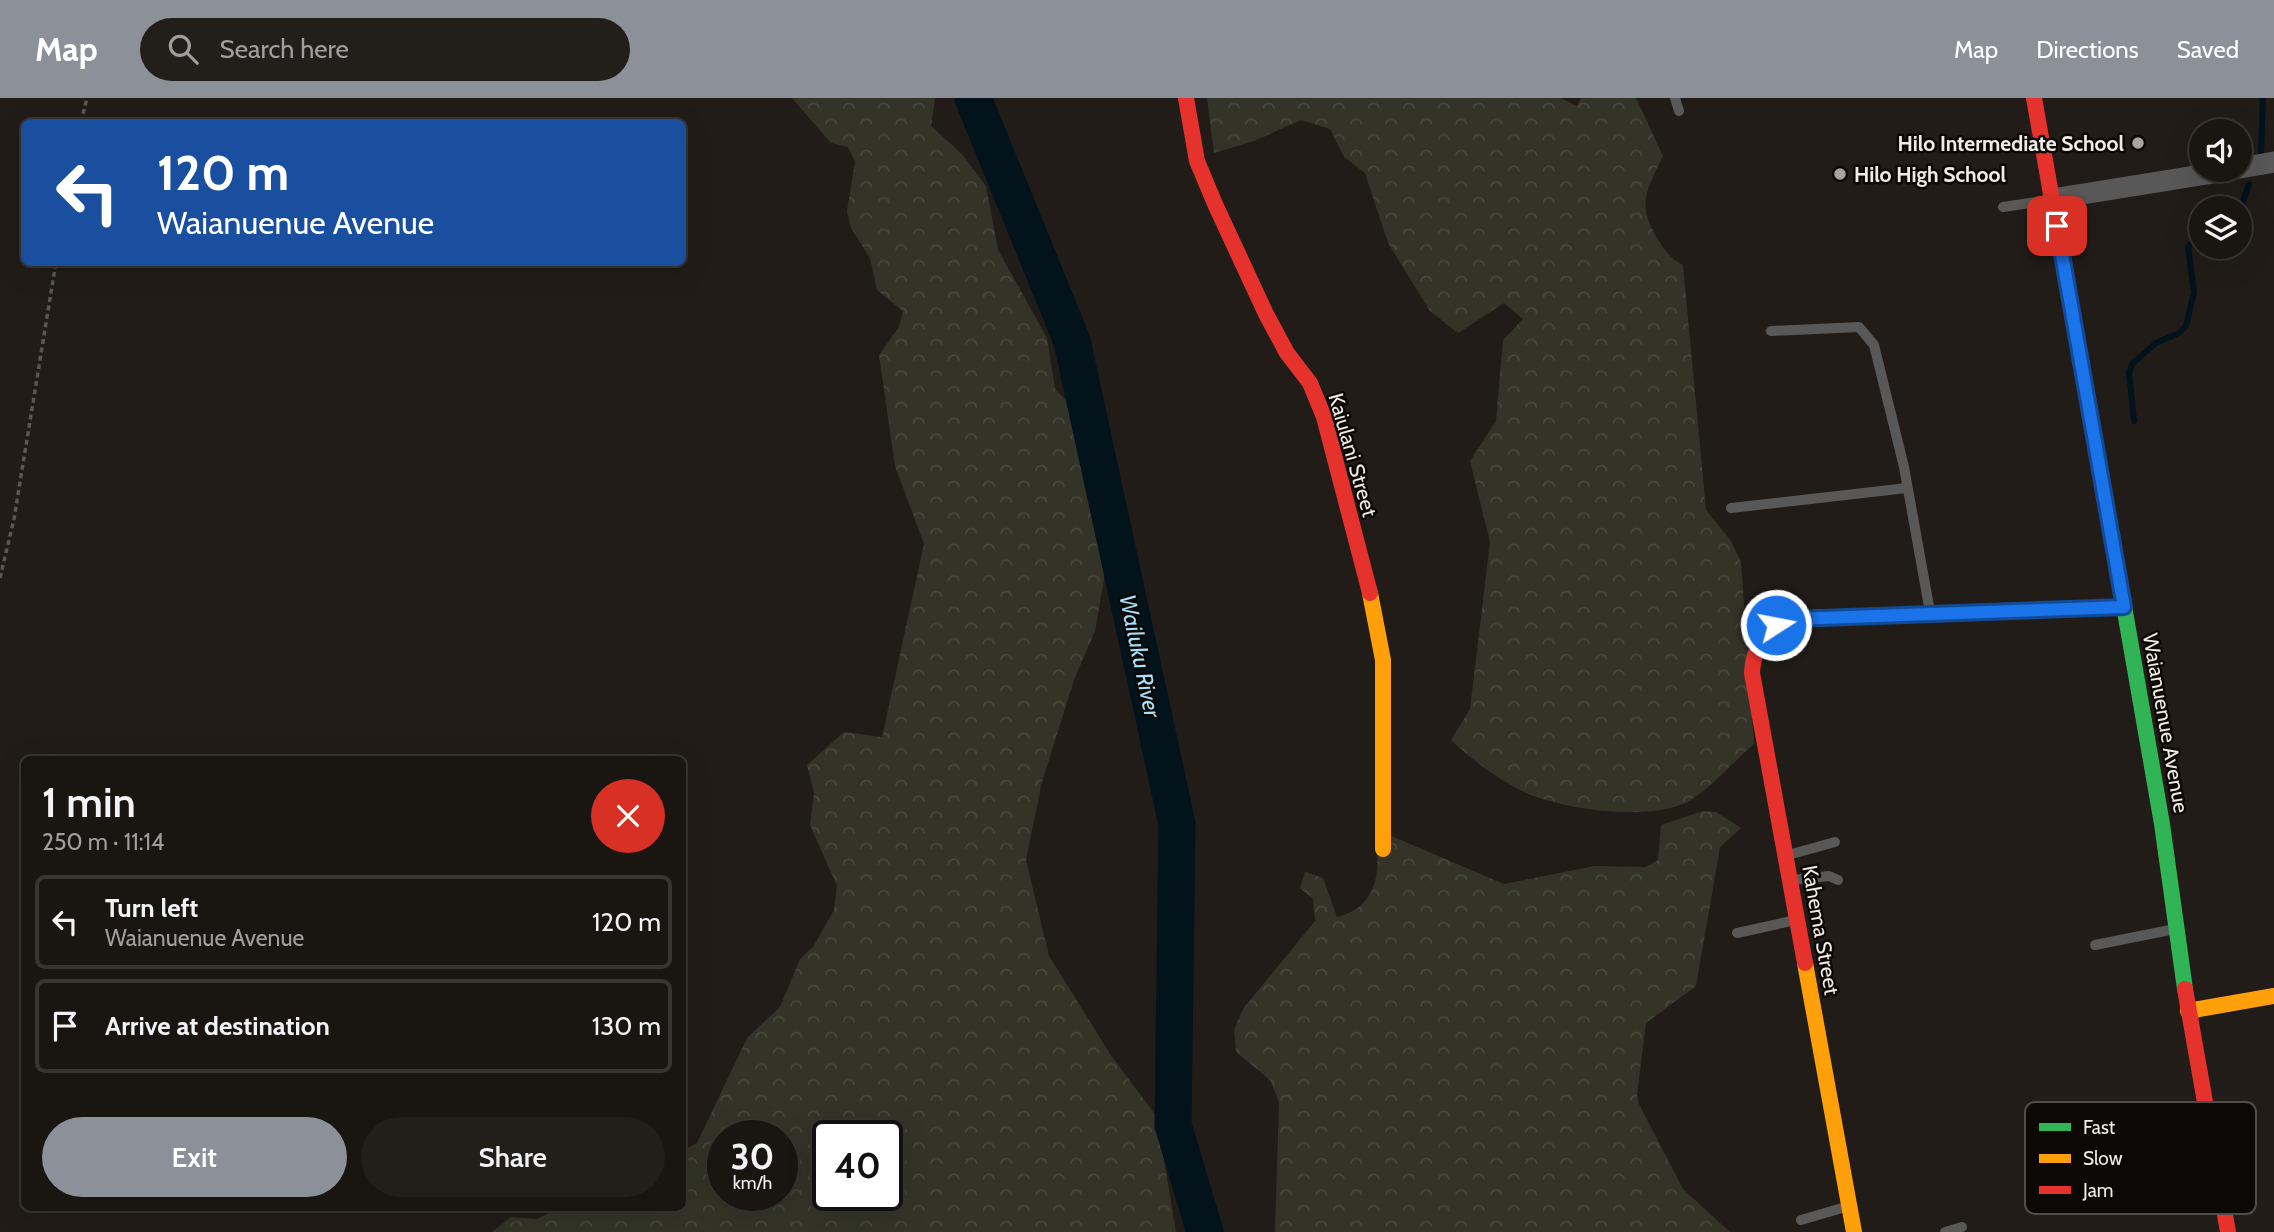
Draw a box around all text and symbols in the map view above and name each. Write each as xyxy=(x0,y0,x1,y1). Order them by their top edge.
search box xyxy=(140,18,630,81)
text: Map xyxy=(35,29,98,69)
icon: search xyxy=(164,30,202,68)
text: Search here xyxy=(220,33,349,65)
text: Map xyxy=(1954,35,1998,64)
text: Directions xyxy=(2036,35,2139,64)
text: Saved xyxy=(2177,35,2239,64)
map controls xyxy=(2189,119,2252,259)
button: sound xyxy=(2189,119,2252,182)
place label: Hilo Intermediate School xyxy=(1898,131,2124,156)
marker: Hilo Intermediate School xyxy=(2130,135,2146,151)
text: 120 m xyxy=(157,143,289,202)
icon: left xyxy=(42,147,133,238)
place label: Hilo High School xyxy=(1854,162,2007,187)
marker: Hilo High School xyxy=(1832,166,1848,182)
pin xyxy=(2027,196,2087,256)
button: layers xyxy=(2189,196,2252,259)
text: Waianuenue Avenue xyxy=(157,203,434,242)
icon: arrive xyxy=(2038,207,2076,245)
street label: Kaiulani Street xyxy=(1323,390,1383,520)
position arrow xyxy=(1739,588,1813,662)
water label: Wailuku River xyxy=(1113,592,1167,721)
street label: Waianuenue Avenue xyxy=(2138,631,2194,815)
text: 1 min xyxy=(42,776,136,828)
button: close xyxy=(591,779,665,853)
text: 250 m · 11:14 xyxy=(42,828,164,856)
street label: Kahema Street xyxy=(1797,863,1845,997)
text: Turn left xyxy=(105,892,198,924)
icon: left xyxy=(46,903,84,941)
text: 120 m xyxy=(592,906,661,938)
text: Waianuenue Avenue xyxy=(105,924,304,952)
icon: arrive xyxy=(46,1007,84,1045)
text: Arrive at destination xyxy=(105,1010,330,1042)
text: 130 m xyxy=(592,1010,661,1042)
legend xyxy=(2025,1102,2256,1214)
text: Fast xyxy=(2083,1116,2116,1139)
button: Exit xyxy=(42,1117,347,1197)
button: Share xyxy=(361,1117,665,1197)
speed limit sign: 40 xyxy=(812,1120,903,1211)
text: 30 xyxy=(731,1135,774,1178)
text: Slow xyxy=(2083,1147,2123,1170)
text: km/h xyxy=(733,1172,772,1194)
text: Jam xyxy=(2082,1179,2113,1202)

